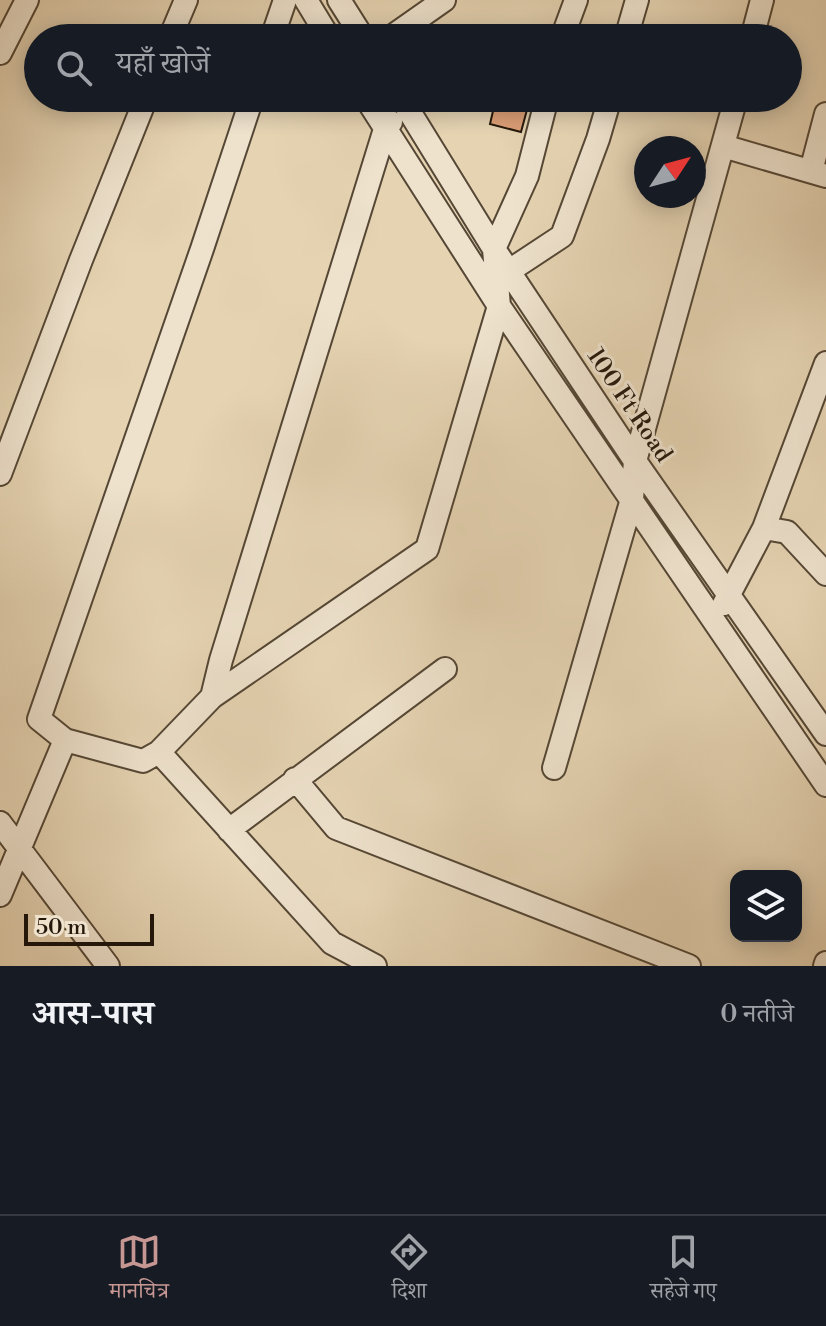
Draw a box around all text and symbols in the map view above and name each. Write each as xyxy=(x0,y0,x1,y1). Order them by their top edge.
search box xyxy=(24,24,802,112)
text: यहाँ खोजें xyxy=(116,45,210,83)
icon: search xyxy=(52,46,96,90)
north arrow xyxy=(634,136,706,208)
street label: 100 Ft Road xyxy=(580,343,679,469)
map controls xyxy=(730,870,802,942)
button: layers xyxy=(730,870,802,942)
scale bar xyxy=(24,910,154,946)
text: 50 m xyxy=(36,914,87,941)
text: आस-पास xyxy=(32,993,154,1035)
text: 0 नतीजे xyxy=(720,998,794,1030)
tab: मानचित्र xyxy=(109,1230,169,1312)
tab: दिशा xyxy=(387,1230,431,1312)
tab: सहेजे गए xyxy=(650,1230,717,1312)

